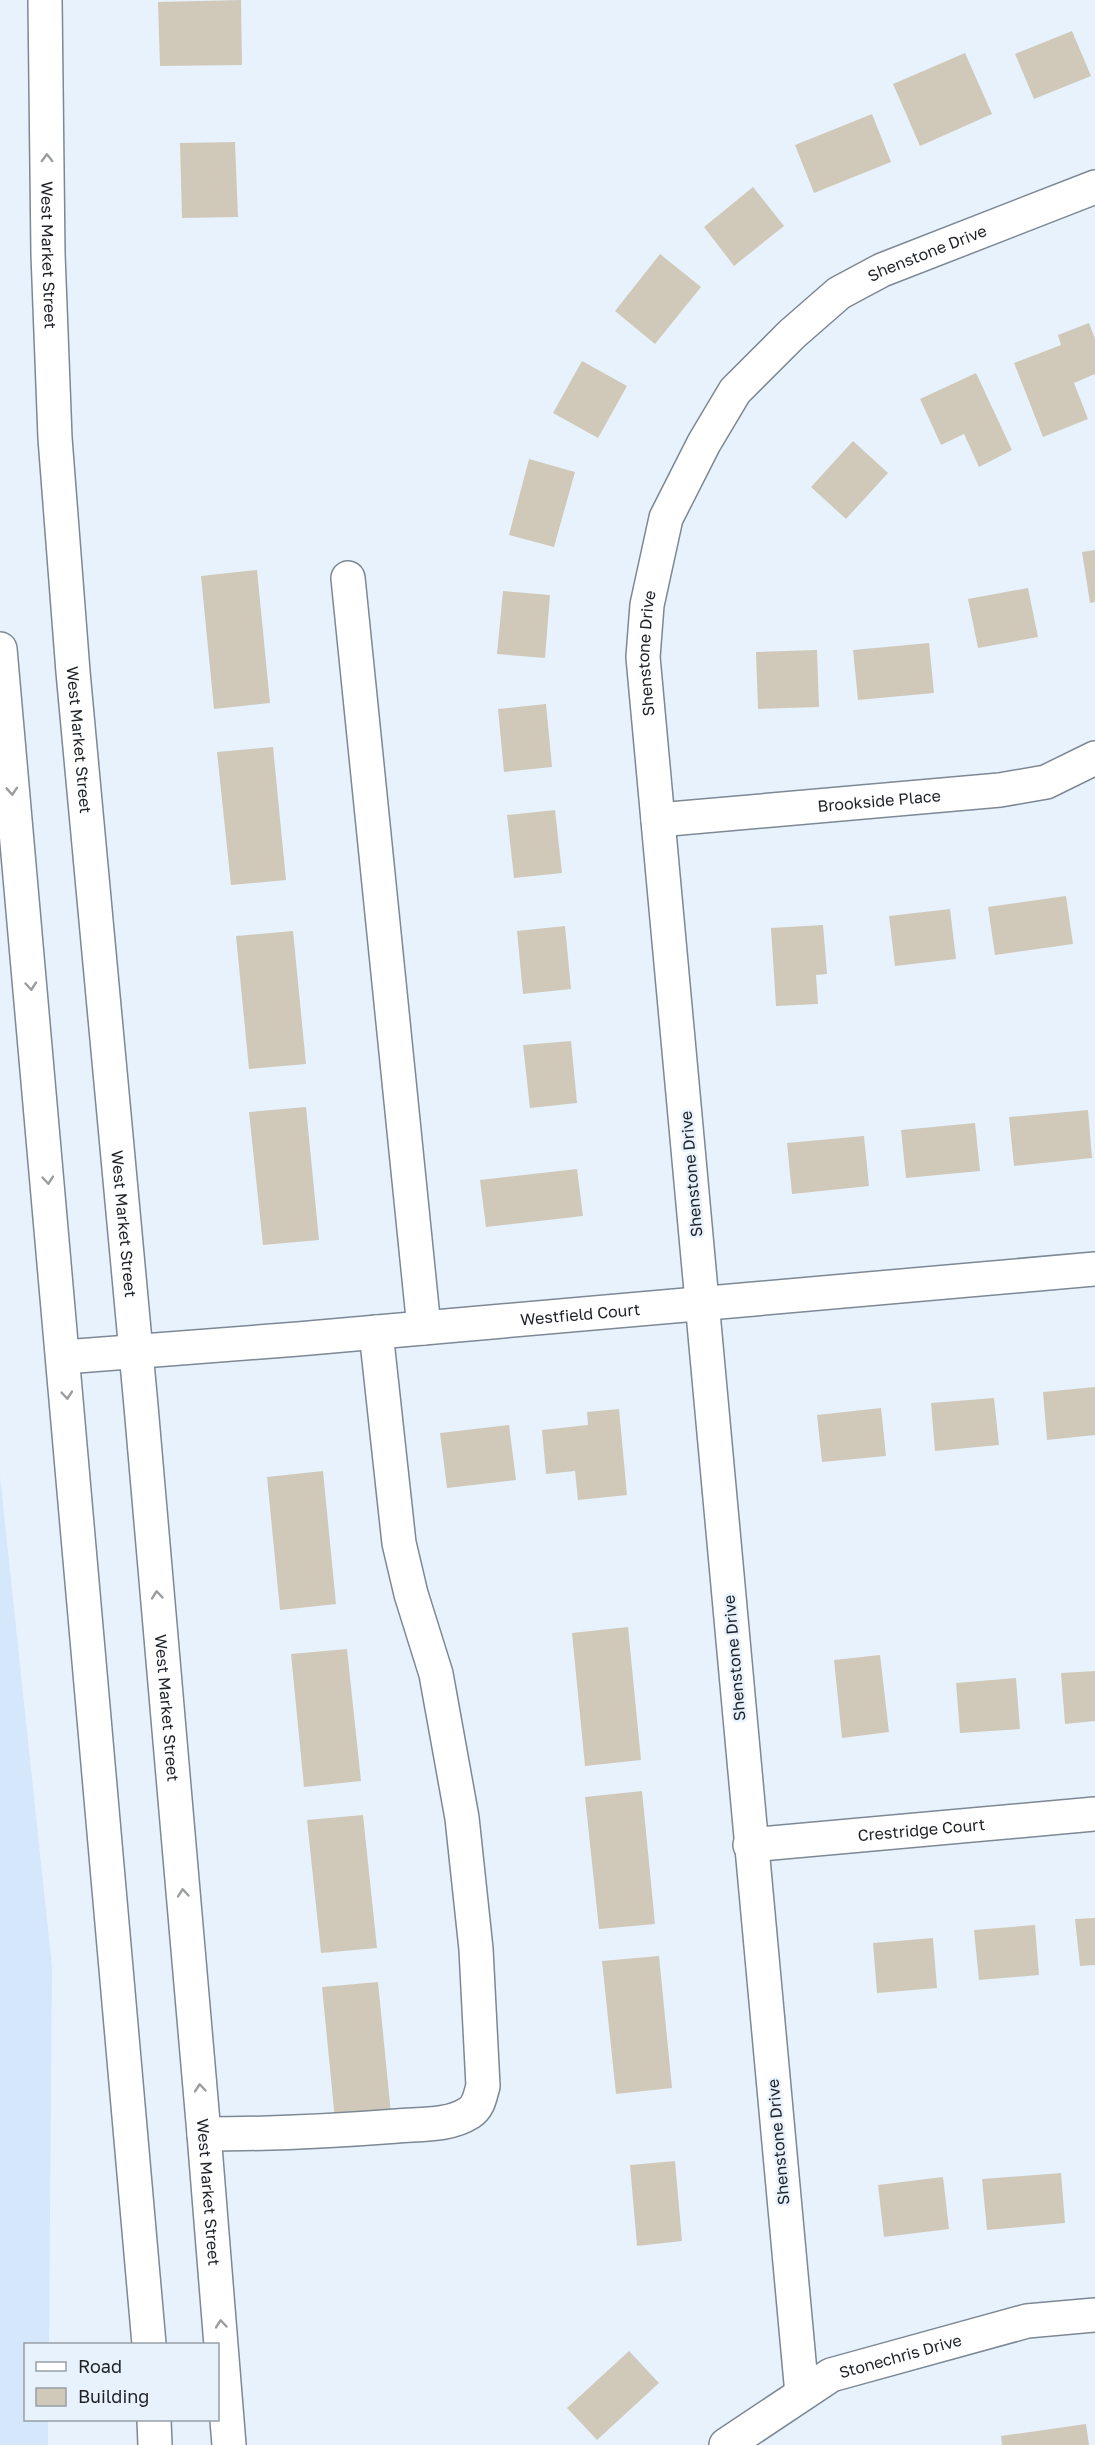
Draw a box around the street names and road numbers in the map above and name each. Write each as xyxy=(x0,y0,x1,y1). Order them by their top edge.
street label: West Market Street xyxy=(37,181,61,329)
street label: Shenstone Drive xyxy=(864,220,989,286)
street label: Shenstone Drive xyxy=(633,588,660,717)
street label: West Market Street xyxy=(63,665,96,814)
street label: Brookside Place xyxy=(817,785,942,816)
street label: Shenstone Drive xyxy=(676,1110,706,1238)
street label: West Market Street xyxy=(107,1149,141,1298)
street label: Westfield Court xyxy=(519,1299,641,1329)
street label: Shenstone Drive xyxy=(719,1594,749,1722)
street label: West Market Street xyxy=(151,1633,183,1782)
street label: Crestridge Court xyxy=(857,1814,986,1845)
street label: Shenstone Drive xyxy=(763,2078,793,2206)
street label: West Market Street xyxy=(193,2118,225,2267)
street label: Stonechris Drive xyxy=(837,2330,964,2382)

